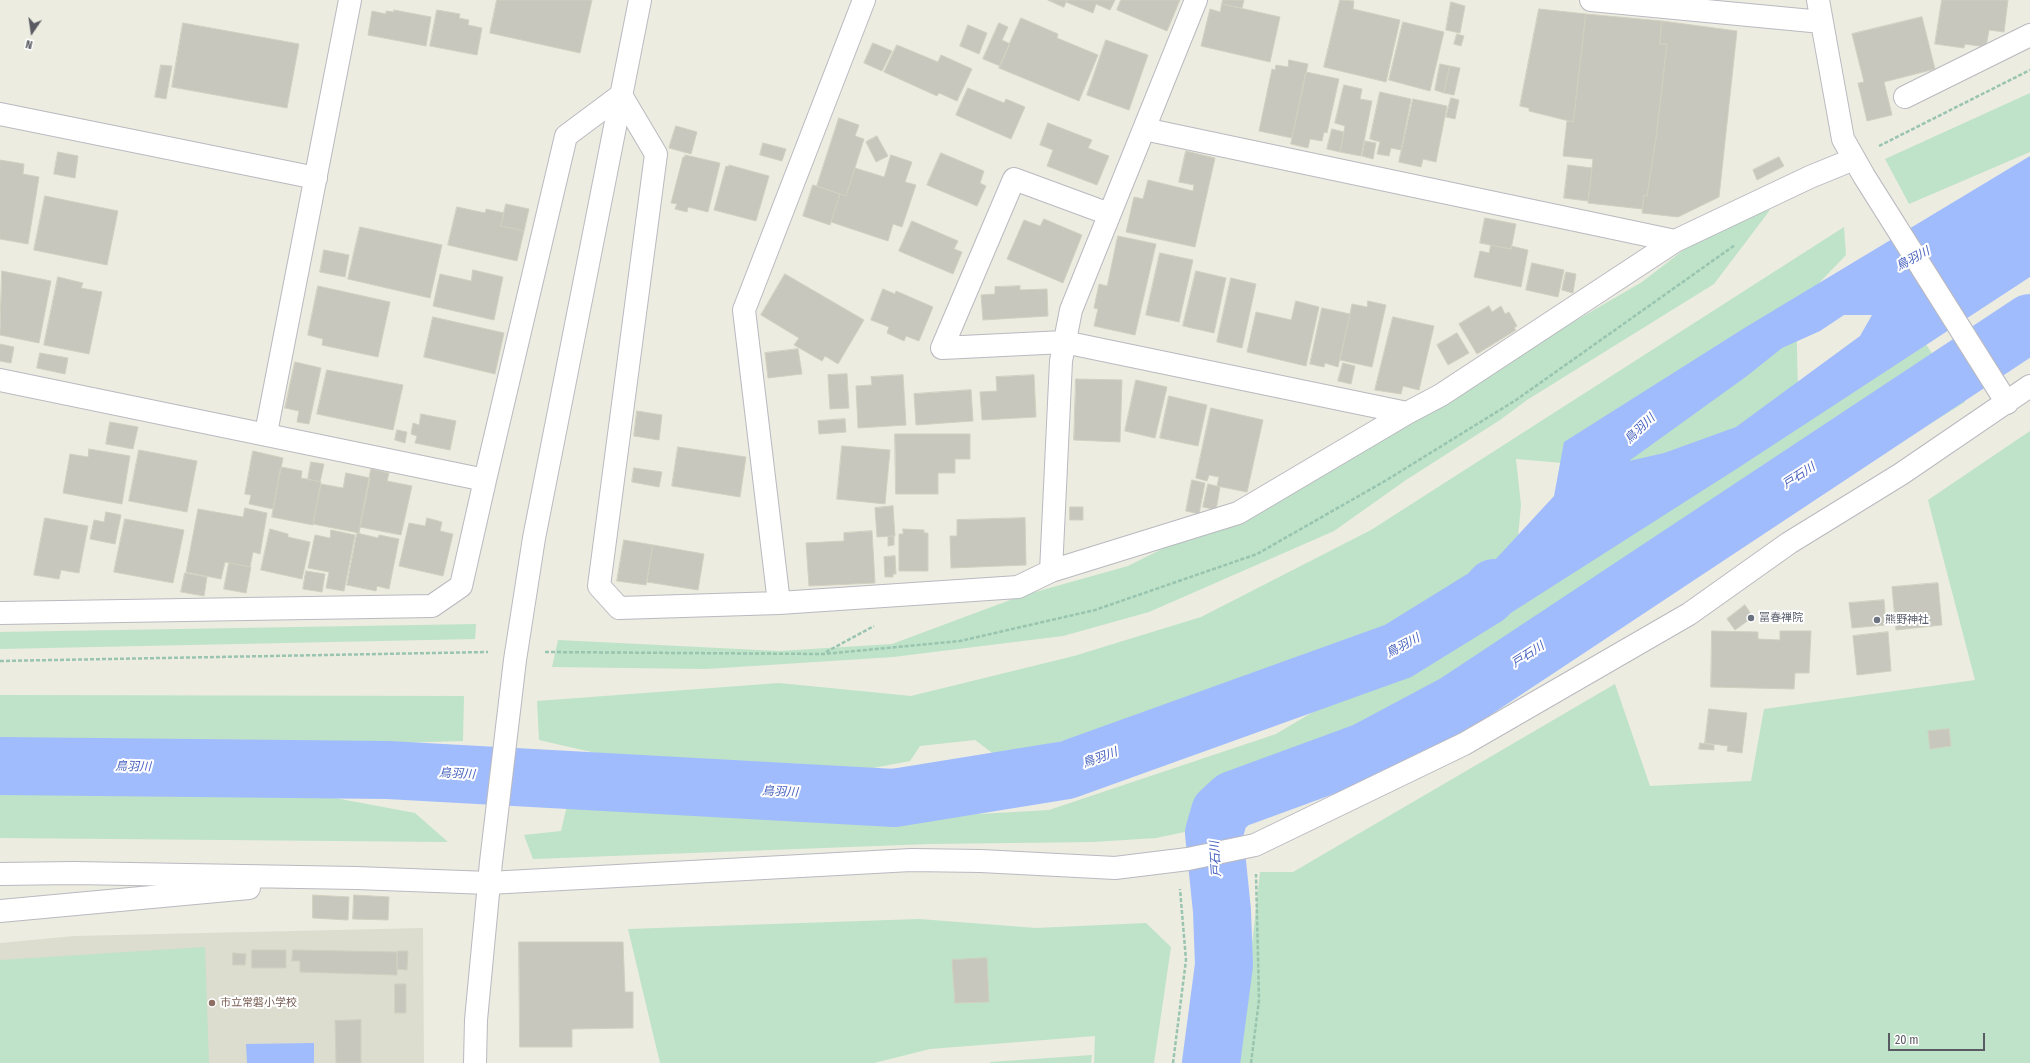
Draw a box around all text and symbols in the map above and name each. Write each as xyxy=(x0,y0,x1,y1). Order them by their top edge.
north arrow xyxy=(12,12,52,52)
text: N xyxy=(25,37,34,51)
water label: 鳥羽川 xyxy=(1894,244,1932,274)
water label: 鳥羽川 xyxy=(1622,411,1658,447)
water label: 戸石川 xyxy=(1780,460,1818,492)
place label: 冨春禅院 xyxy=(1759,611,1803,625)
marker: 冨春禅院 xyxy=(1746,613,1756,623)
place label: 熊野神社 xyxy=(1885,613,1929,627)
marker: 熊野神社 xyxy=(1872,615,1882,625)
water label: 鳥羽川 xyxy=(1384,631,1422,661)
water label: 戸石川 xyxy=(1509,639,1547,671)
water label: 鳥羽川 xyxy=(1081,745,1119,771)
water label: 鳥羽川 xyxy=(115,759,151,775)
water label: 鳥羽川 xyxy=(439,766,475,782)
water label: 鳥羽川 xyxy=(762,784,798,800)
water label: 戸石川 xyxy=(1208,841,1224,877)
place label: 市立常磐小学校 xyxy=(220,996,297,1010)
marker: 市立常磐小学校 xyxy=(207,998,217,1008)
scale bar xyxy=(1890,1025,1987,1051)
text: 20 m xyxy=(1895,1033,1919,1047)

